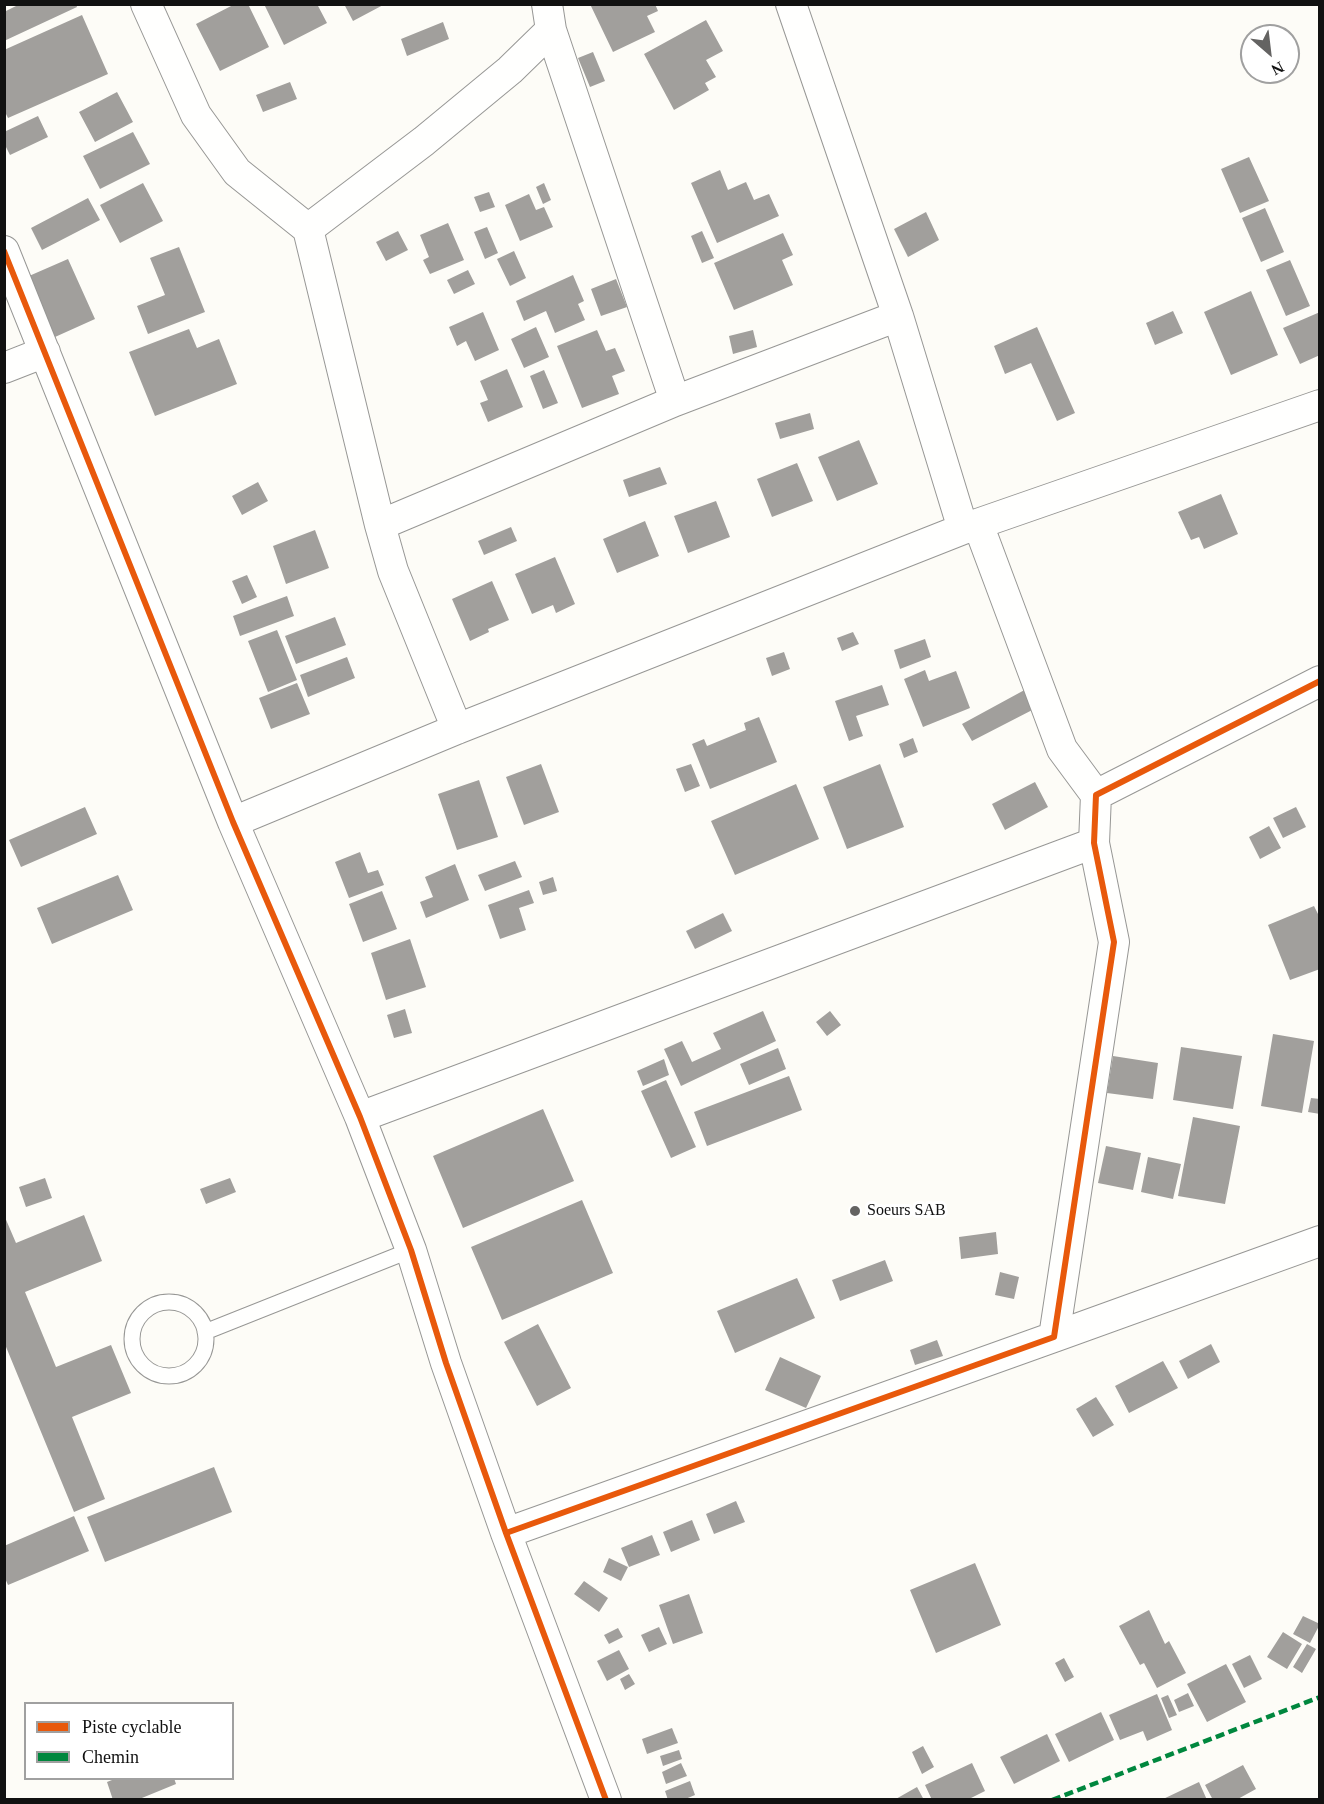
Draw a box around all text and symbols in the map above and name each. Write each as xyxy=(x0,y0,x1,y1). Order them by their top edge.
north arrow xyxy=(1240,24,1300,84)
text: N xyxy=(1269,58,1287,79)
place label: Soeurs SAB xyxy=(867,1201,946,1221)
marker: Soeurs SAB xyxy=(848,1204,862,1218)
legend xyxy=(24,1702,234,1780)
text: Piste cyclable xyxy=(82,1717,181,1737)
text: Chemin xyxy=(82,1747,139,1767)

